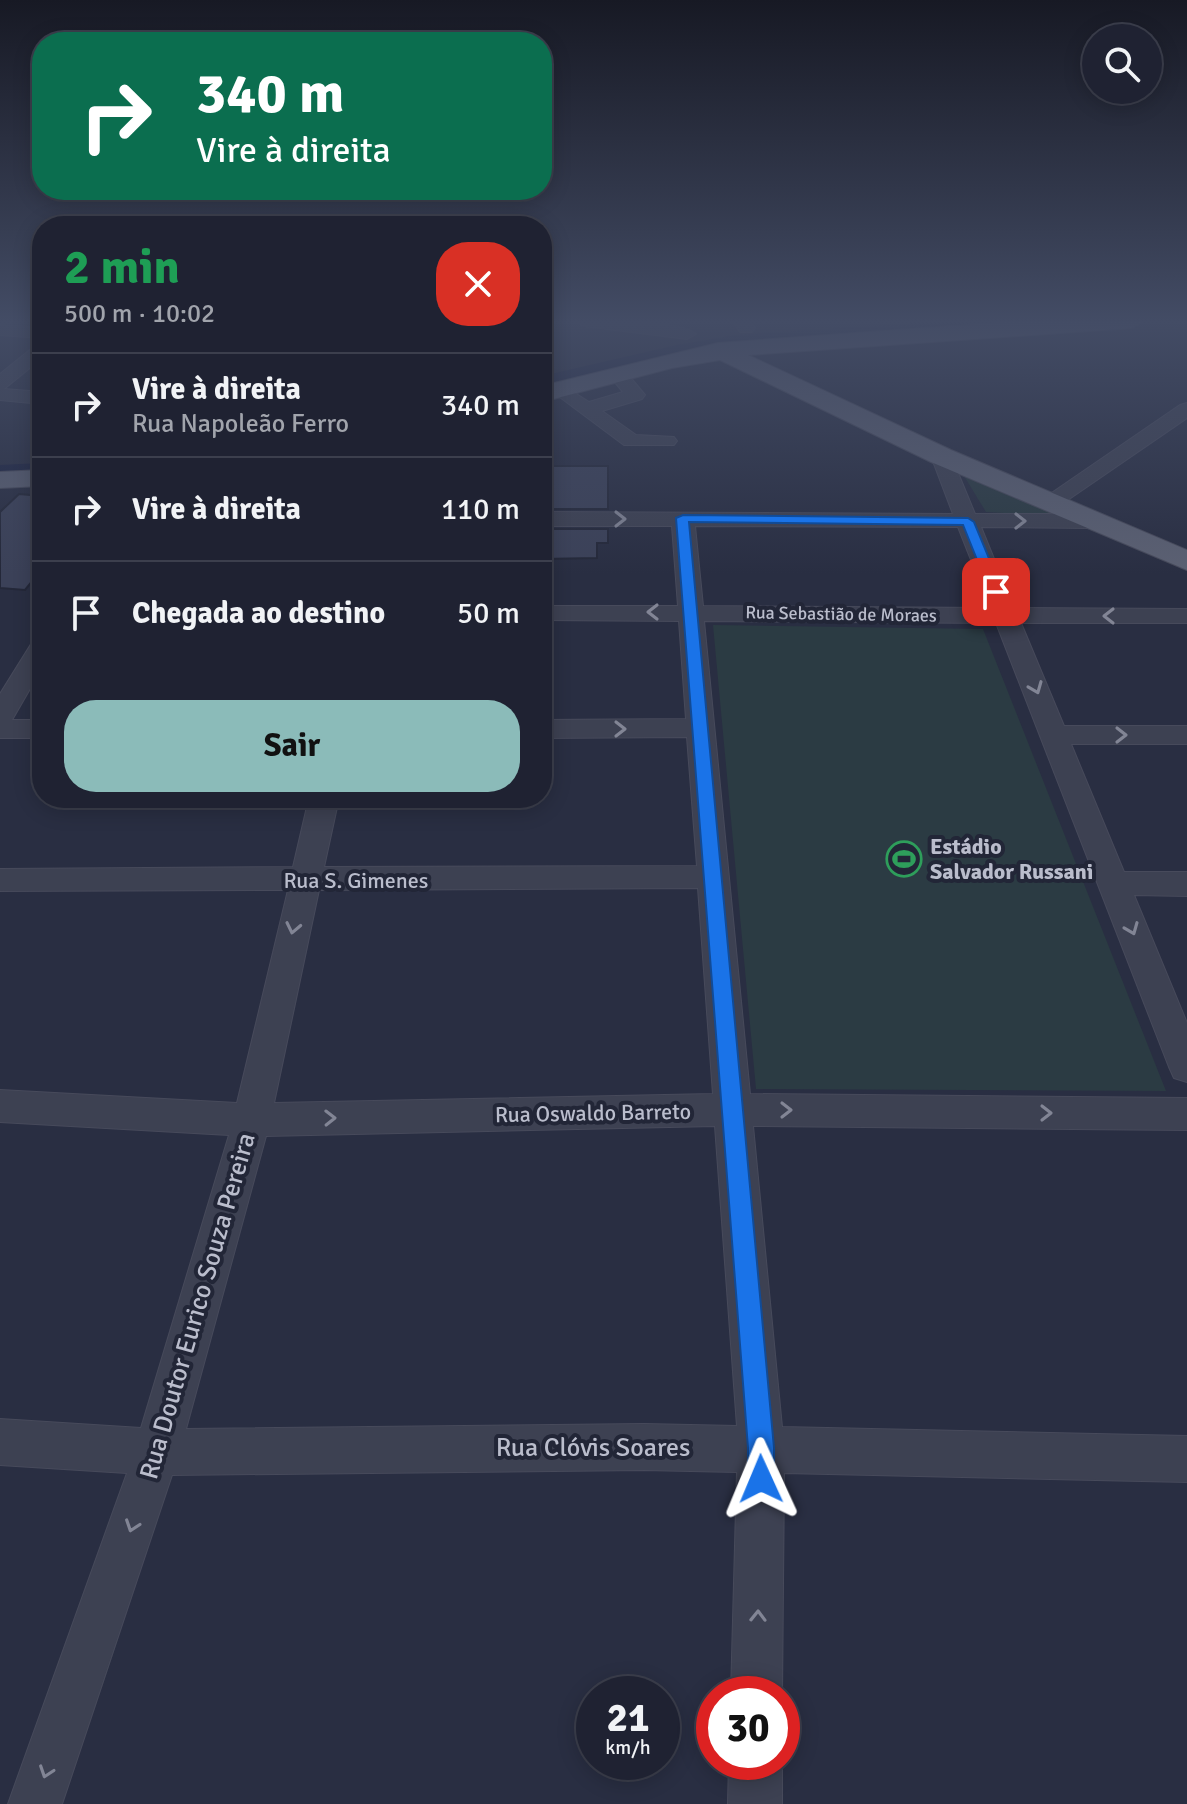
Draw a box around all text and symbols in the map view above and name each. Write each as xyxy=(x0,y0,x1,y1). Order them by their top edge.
map controls xyxy=(1082,24,1162,104)
button: search xyxy=(1082,24,1162,104)
text: 340 m xyxy=(196,59,344,128)
icon: right xyxy=(64,64,168,168)
text: Vire à direita xyxy=(196,128,391,173)
text: 2 min xyxy=(64,238,180,297)
button: close xyxy=(436,242,520,326)
text: 500 m · 10:02 xyxy=(64,298,215,330)
text: Vire à direita xyxy=(132,371,301,408)
icon: right xyxy=(64,383,108,427)
text: 340 m xyxy=(441,387,520,424)
text: Rua Napoleão Ferro xyxy=(132,408,349,440)
icon: right xyxy=(64,487,108,531)
text: Vire à direita xyxy=(132,491,301,528)
text: 110 m xyxy=(441,491,520,528)
one-way arrow xyxy=(614,510,627,528)
one-way arrow xyxy=(1014,512,1027,530)
pin xyxy=(962,558,1030,626)
icon: arrive xyxy=(974,570,1018,614)
icon: arrive xyxy=(64,591,108,635)
text: Chegada ao destino xyxy=(132,595,385,632)
text: 50 m xyxy=(457,595,520,632)
street label: Rua Sebastião de Moraes xyxy=(745,601,937,627)
one-way arrow xyxy=(646,603,659,621)
one-way arrow xyxy=(1102,607,1115,625)
one-way arrow xyxy=(1026,680,1043,694)
button: Sair xyxy=(64,700,520,792)
one-way arrow xyxy=(614,720,627,737)
one-way arrow xyxy=(1115,726,1128,744)
place label: Estádio Salvador Russani xyxy=(930,833,1093,885)
sports icon: Estádio Salvador Russani xyxy=(885,840,923,878)
street label: Rua S. Gimenes xyxy=(284,867,428,894)
one-way arrow xyxy=(1123,921,1139,935)
one-way arrow xyxy=(286,922,303,935)
street label: Rua Oswaldo Barreto xyxy=(495,1098,691,1128)
one-way arrow xyxy=(780,1101,793,1119)
one-way arrow xyxy=(1040,1104,1053,1121)
one-way arrow xyxy=(324,1109,337,1127)
street label: Rua Doutor Eurico Souza Pereira xyxy=(133,1129,263,1483)
street label: Rua Clóvis Soares xyxy=(496,1432,690,1464)
position arrow xyxy=(719,1437,803,1521)
one-way arrow xyxy=(125,1518,141,1532)
one-way arrow xyxy=(750,1609,767,1622)
speed limit sign: 30 xyxy=(696,1676,800,1780)
text: 21 xyxy=(606,1693,650,1743)
text: km/h xyxy=(605,1735,651,1760)
one-way arrow xyxy=(40,1764,56,1778)

